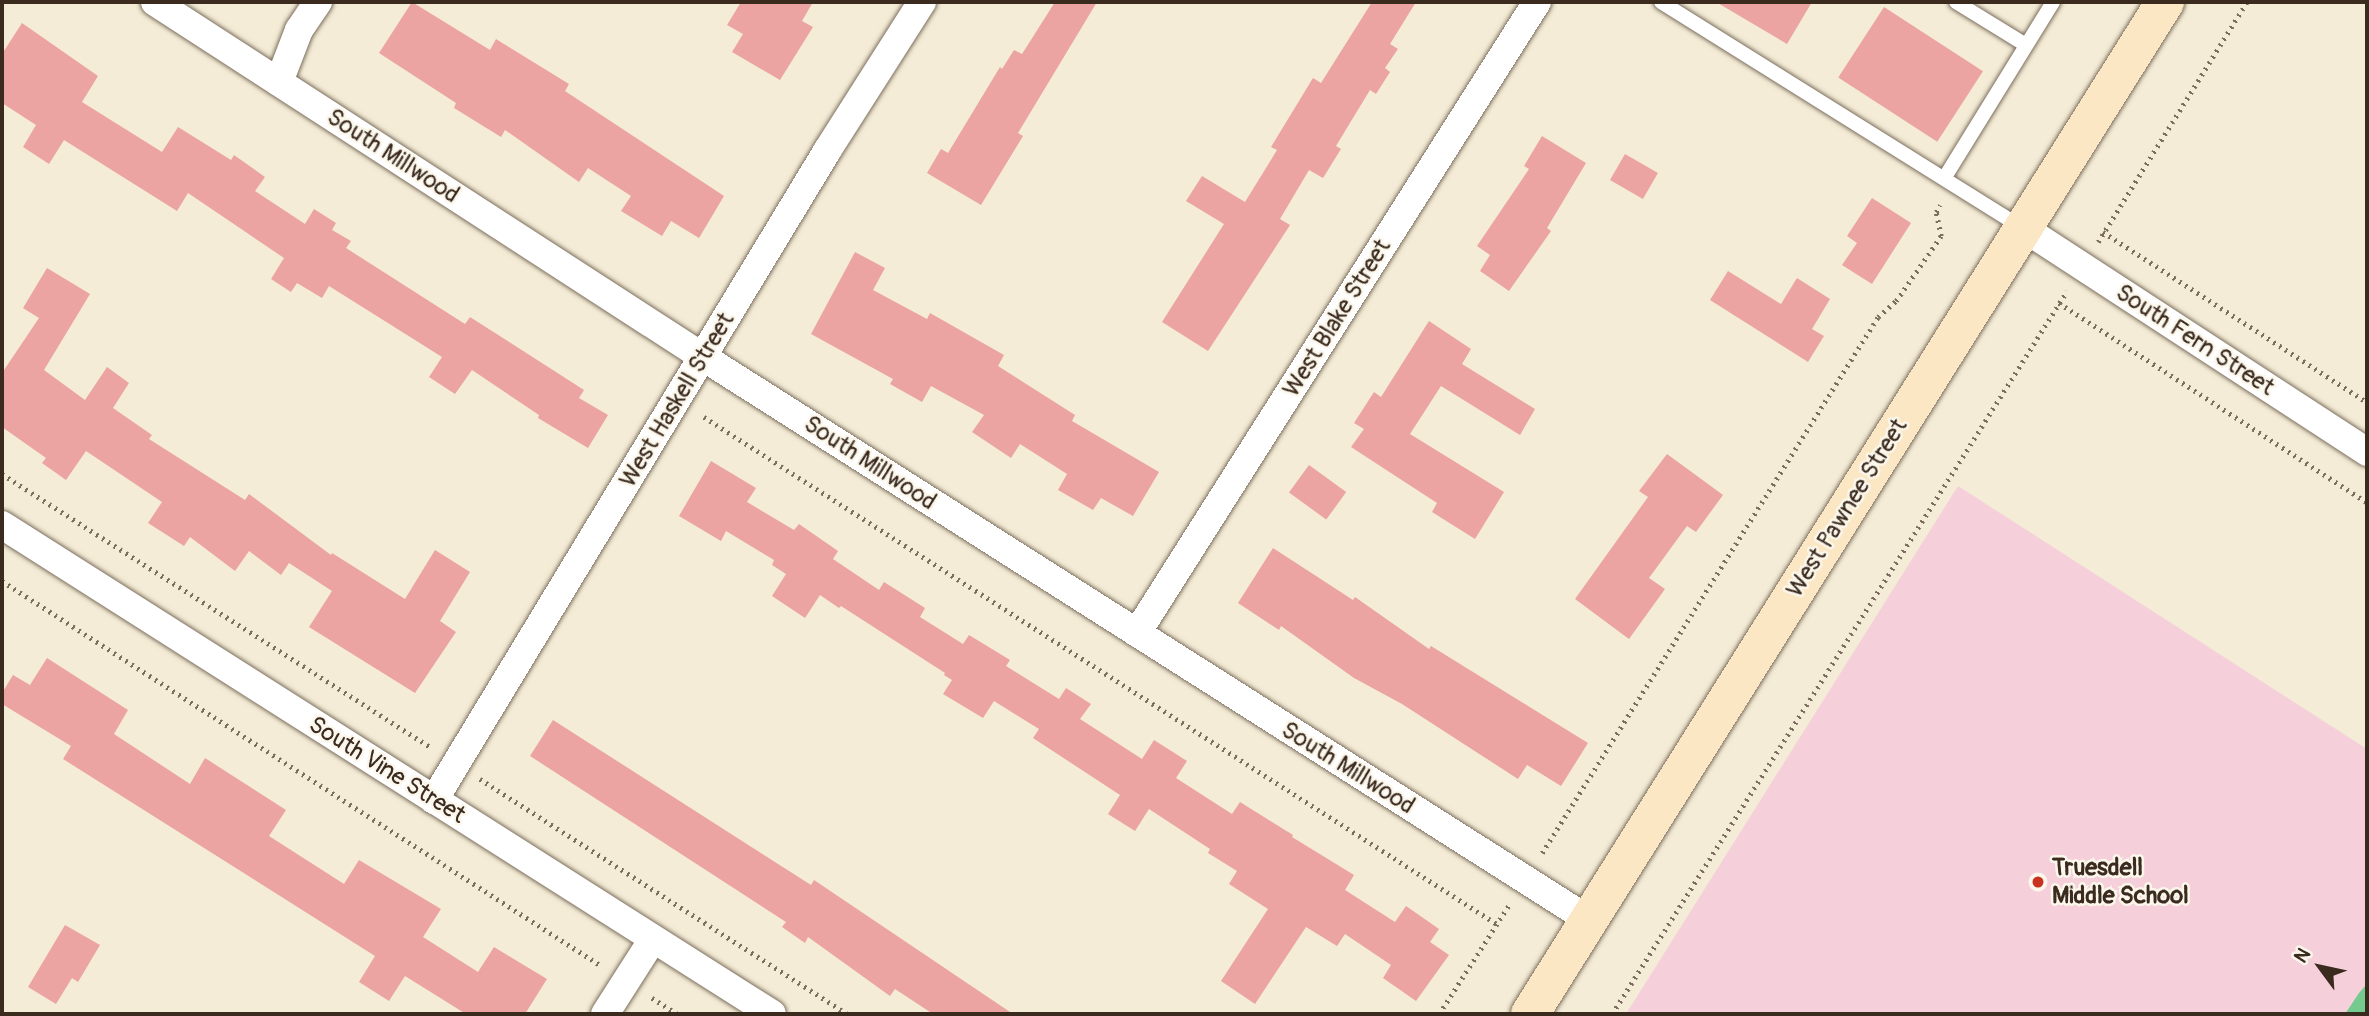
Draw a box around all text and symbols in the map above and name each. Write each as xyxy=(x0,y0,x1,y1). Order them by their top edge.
street label: South Millwood xyxy=(321,103,465,209)
street label: West Blake Street xyxy=(1277,234,1397,402)
street label: South Fern Street xyxy=(2110,278,2280,402)
street label: West Haskell Street xyxy=(614,307,740,493)
street label: South Millwood xyxy=(798,410,942,516)
street label: West Pawnee Street xyxy=(1780,413,1914,603)
street label: South Vine Street xyxy=(303,710,471,830)
street label: South Millwood xyxy=(1276,716,1420,820)
place label: Truesdell Middle School xyxy=(2052,854,2189,910)
marker: Truesdell Middle School xyxy=(2030,874,2046,890)
north arrow xyxy=(2285,932,2355,1002)
text: N xyxy=(2289,944,2316,967)

